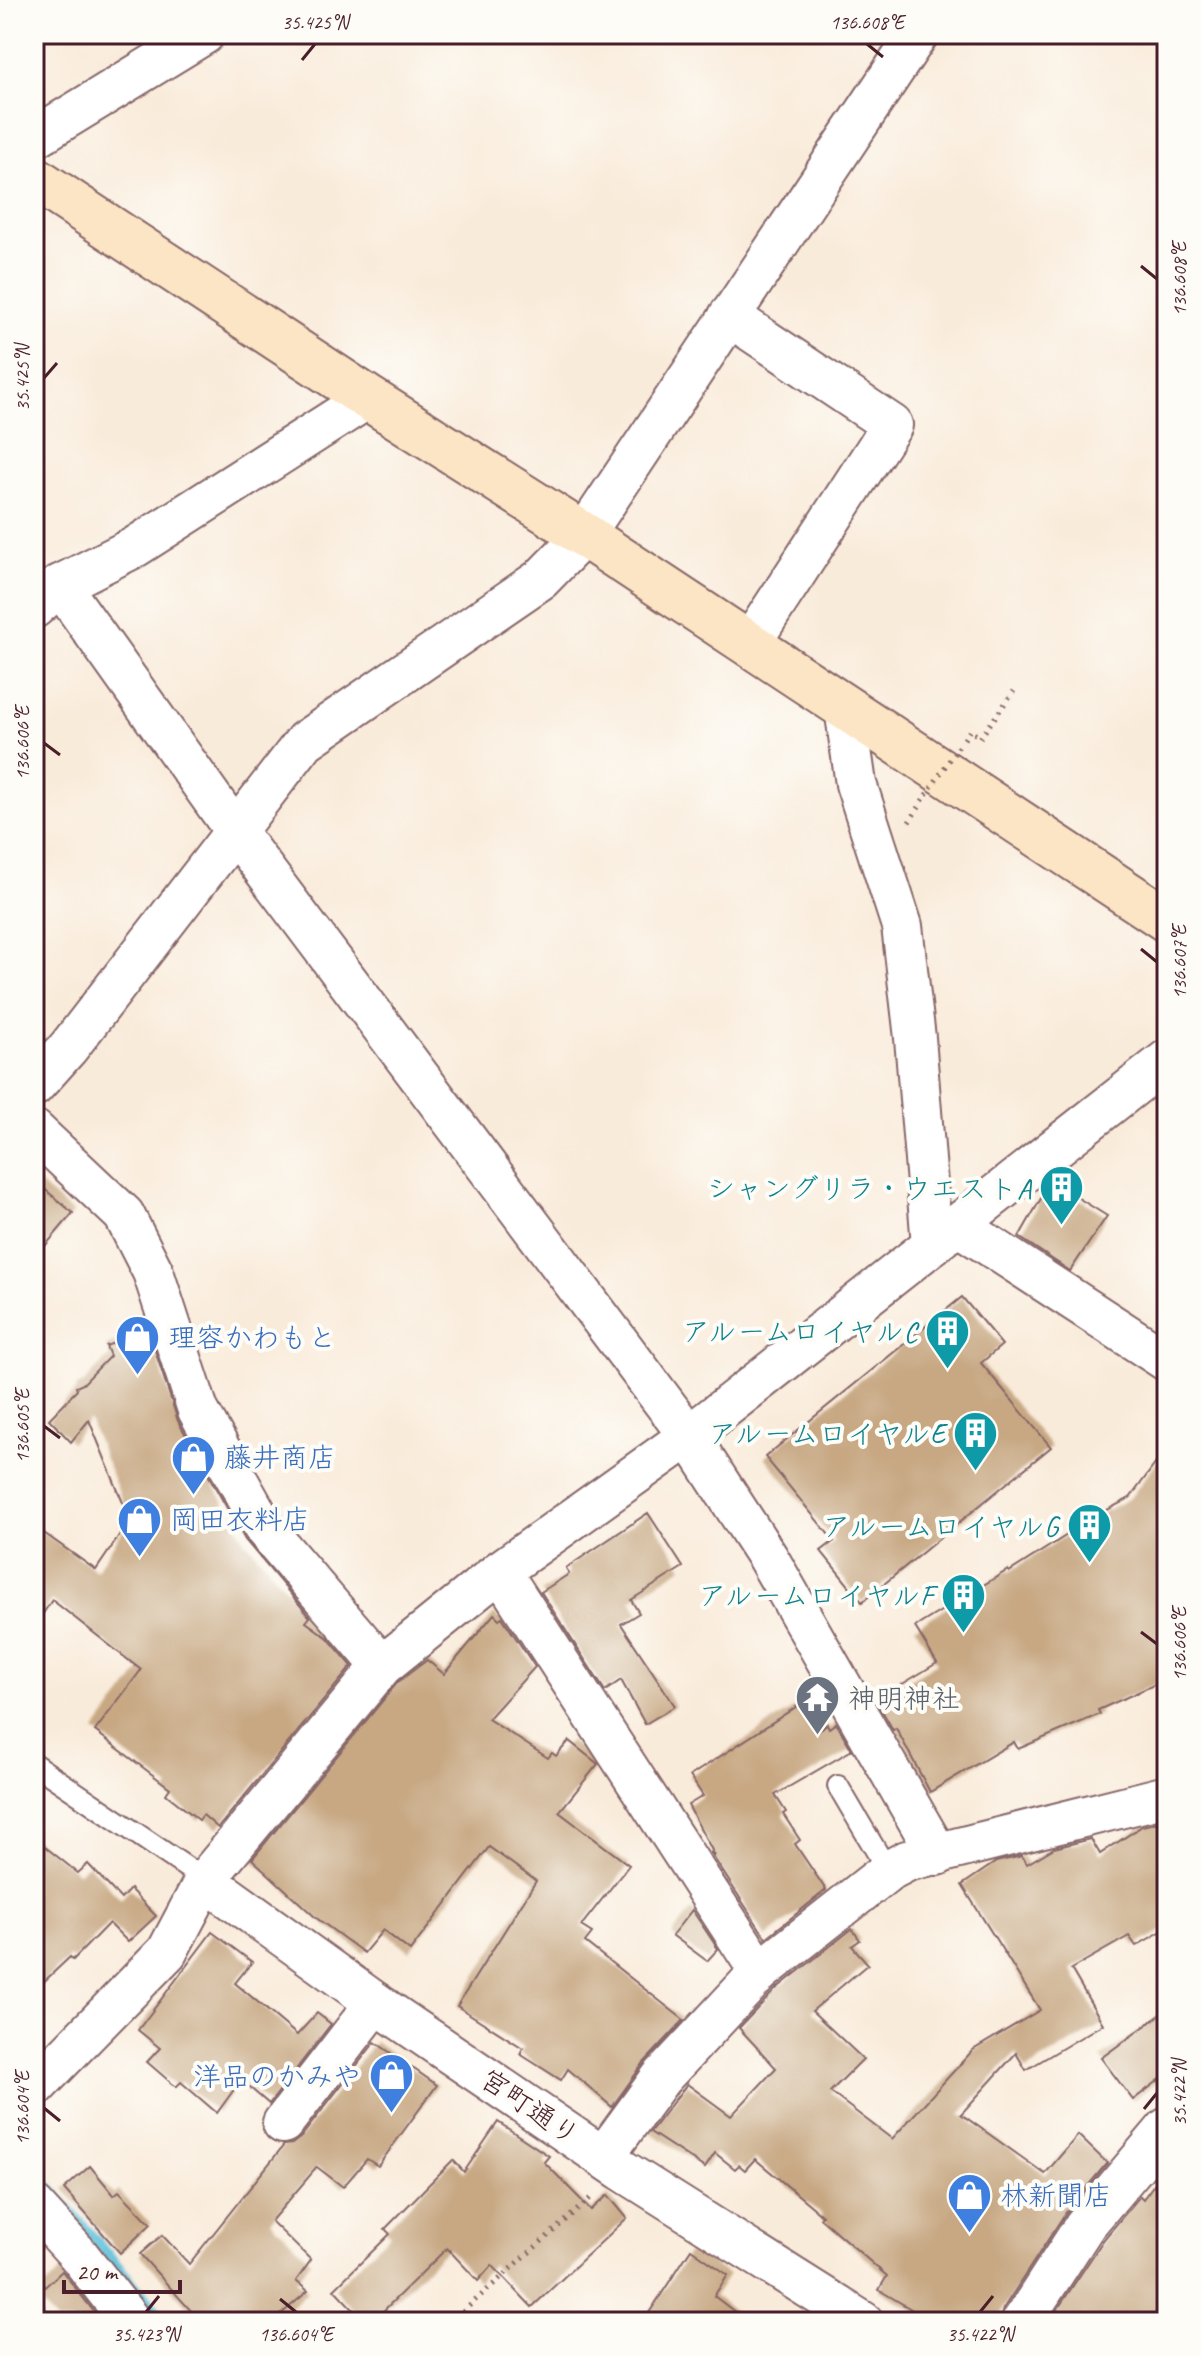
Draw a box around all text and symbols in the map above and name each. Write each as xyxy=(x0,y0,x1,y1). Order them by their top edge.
text: 35.425°N xyxy=(282,10,351,35)
text: 136.608°E xyxy=(830,10,907,35)
text: 136.608°E xyxy=(1167,239,1192,316)
text: 35.425°N xyxy=(10,342,35,411)
text: 136.606°E xyxy=(10,703,35,780)
text: 136.607°E xyxy=(1167,922,1192,999)
building icon: シャングリラ・ウエストA xyxy=(1038,1164,1086,1227)
place label: シャングリラ・ウエストA xyxy=(707,1171,1033,1206)
building icon: アルームロイヤルC xyxy=(924,1307,972,1370)
shop icon: 理容かわもと xyxy=(113,1313,161,1376)
place label: アルームロイヤルC xyxy=(682,1314,920,1349)
place label: 理容かわもと xyxy=(168,1320,336,1355)
text: 136.605°E xyxy=(10,1386,35,1463)
building icon: アルームロイヤルE xyxy=(952,1409,1000,1472)
place label: アルームロイヤルE xyxy=(708,1416,948,1451)
shop icon: 藤井商店 xyxy=(169,1433,217,1496)
place label: 藤井商店 xyxy=(224,1440,336,1475)
shop icon: 岡田衣料店 xyxy=(115,1495,163,1558)
place label: 岡田衣料店 xyxy=(170,1502,310,1537)
building icon: アルームロイヤルG xyxy=(1065,1502,1113,1565)
place label: アルームロイヤルG xyxy=(823,1509,1061,1544)
building icon: アルームロイヤルF xyxy=(940,1571,988,1634)
place label: アルームロイヤルF xyxy=(699,1578,939,1613)
text: 136.606°E xyxy=(1167,1604,1192,1681)
temple icon: 神明神社 xyxy=(793,1674,841,1737)
place label: 神明神社 xyxy=(848,1681,960,1716)
shop icon: 洋品のかみや xyxy=(368,2052,416,2115)
text: 35.422°N xyxy=(1167,2057,1192,2126)
place label: 洋品のかみや xyxy=(193,2059,361,2094)
street label: 宮町通り xyxy=(474,2061,586,2153)
text: 136.604°E xyxy=(10,2068,35,2145)
shop icon: 林新聞店 xyxy=(945,2171,993,2234)
place label: 林新聞店 xyxy=(1000,2178,1112,2213)
scale bar xyxy=(64,2244,180,2294)
text: 20 m xyxy=(76,2257,119,2287)
text: 35.423°N xyxy=(113,2322,182,2347)
text: 136.604°E xyxy=(259,2322,336,2347)
text: 35.422°N xyxy=(947,2322,1016,2347)

